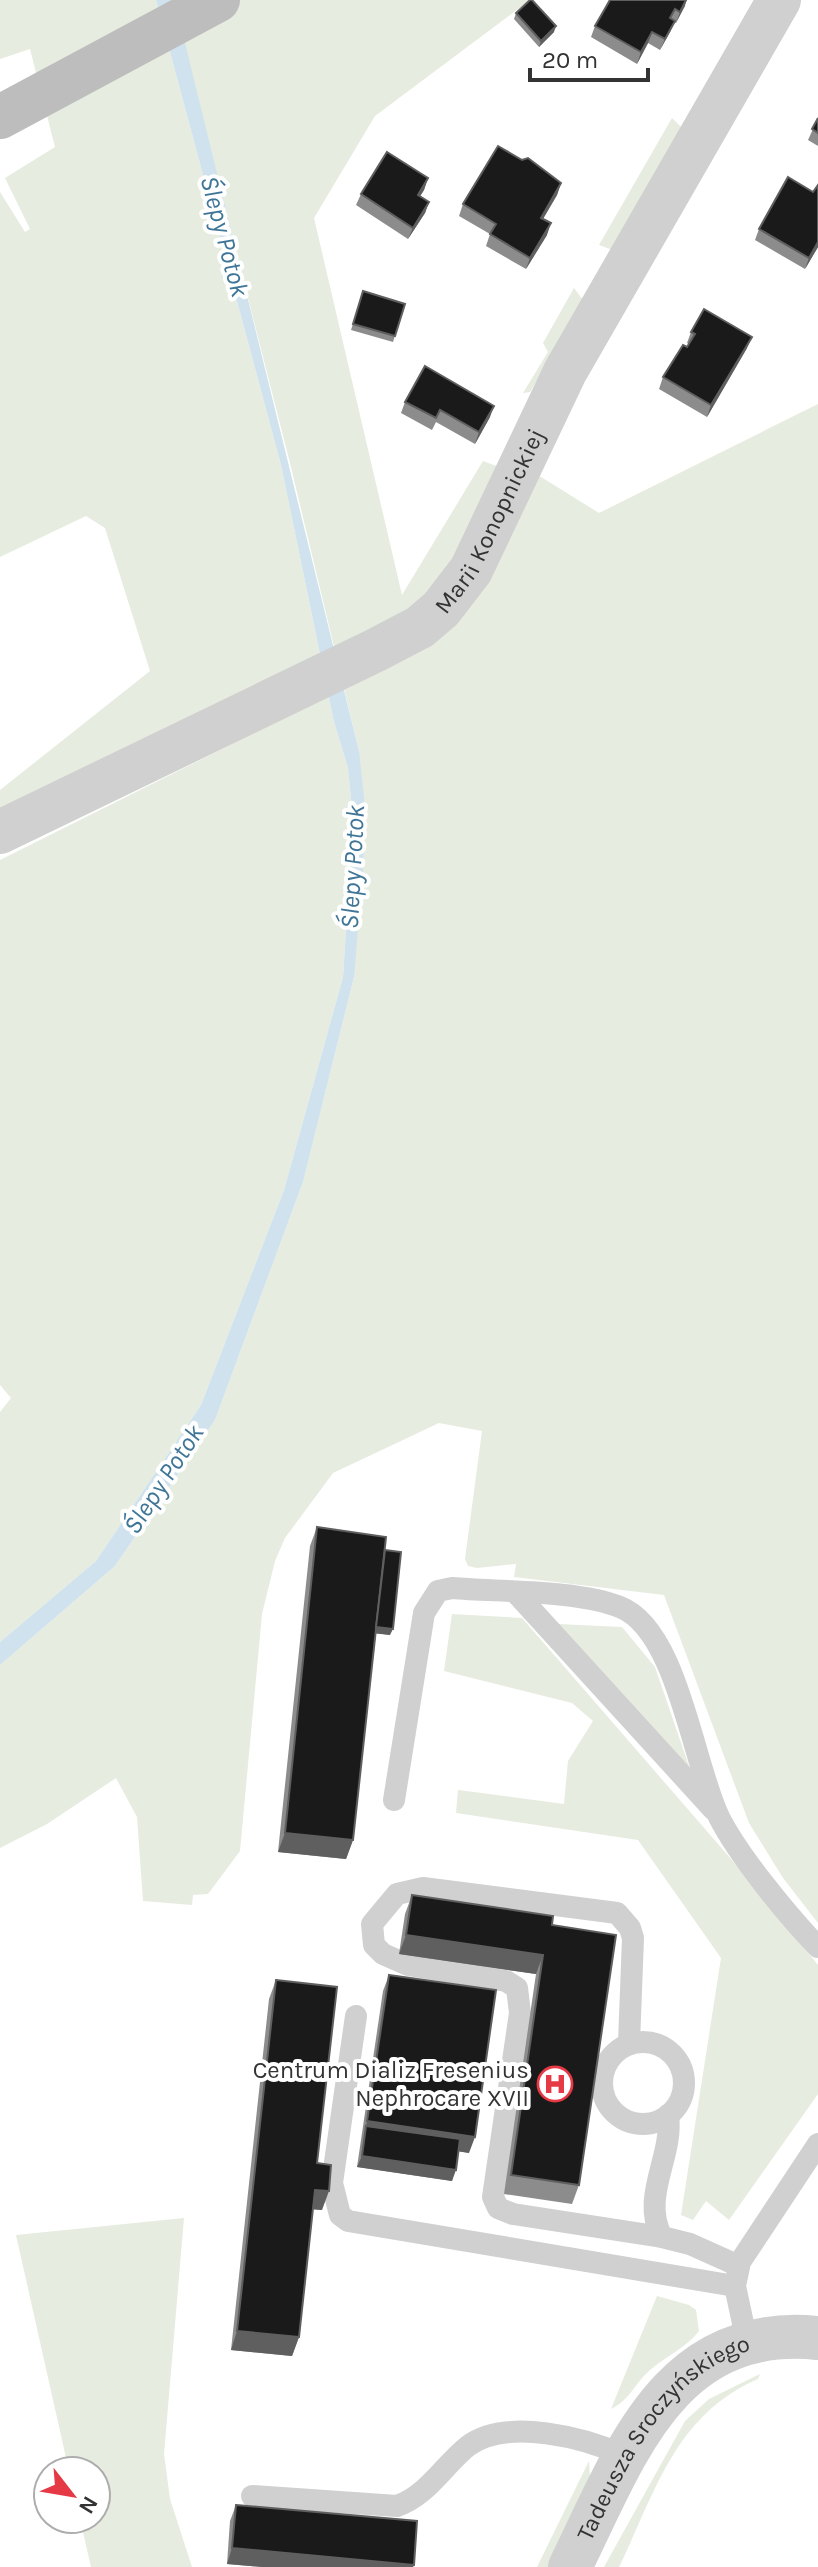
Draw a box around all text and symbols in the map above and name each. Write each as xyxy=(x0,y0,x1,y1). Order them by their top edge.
scale bar xyxy=(530,32,648,82)
text: 20 m xyxy=(542,46,598,74)
water label: Ślepy Potok xyxy=(193,172,256,301)
street label: Marii Konopnickiej xyxy=(429,424,550,619)
water label: Ślepy Potok xyxy=(334,803,371,930)
water label: Ślepy Potok xyxy=(117,1418,211,1540)
place label: Centrum Dializ Fresenius Nephrocare XVII xyxy=(253,2056,529,2112)
hospital icon: Centrum Dializ Fresenius Nephrocare XVII xyxy=(536,2065,574,2103)
street label: Tadeusza Sroczyńskiego xyxy=(571,2329,753,2545)
north arrow xyxy=(32,2455,112,2535)
text: N xyxy=(73,2491,103,2518)

